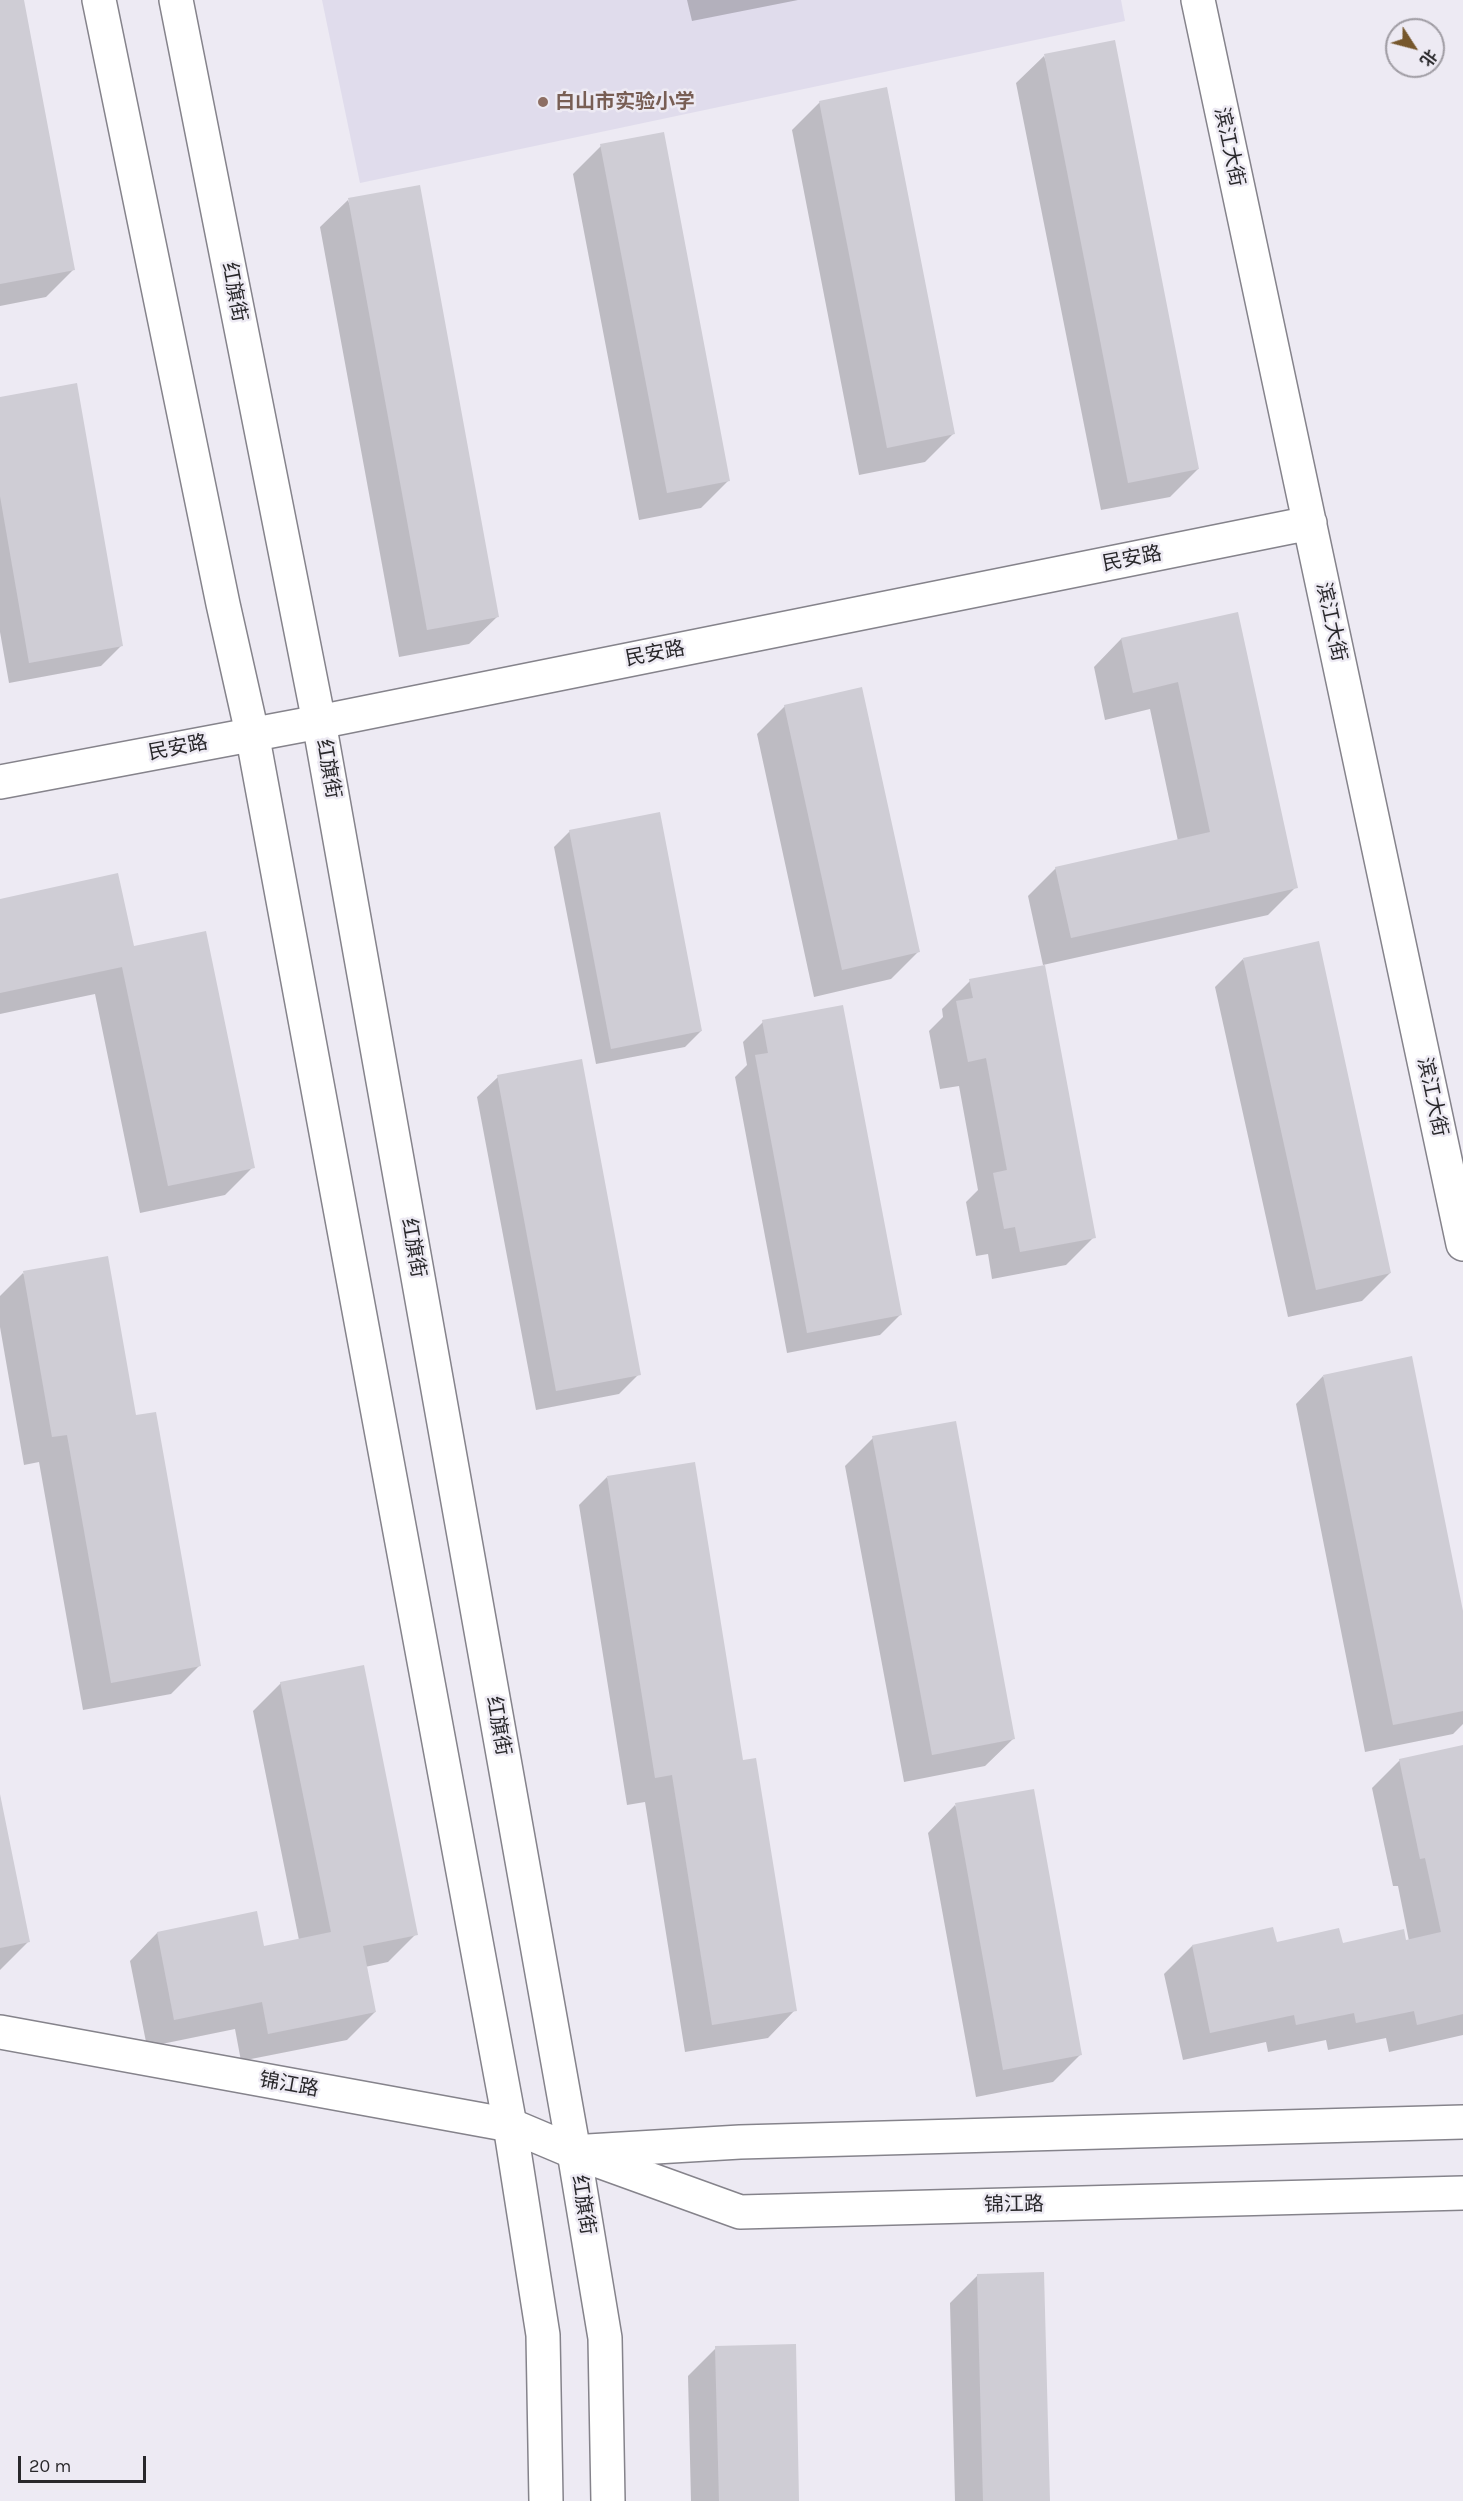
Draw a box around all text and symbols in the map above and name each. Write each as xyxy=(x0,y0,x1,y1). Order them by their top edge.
north arrow xyxy=(1385,18,1445,78)
text: 北 xyxy=(1416,46,1441,70)
place label: 白山市实验小学 xyxy=(555,90,695,114)
marker: 白山市实验小学 xyxy=(536,95,550,109)
street label: 滨江大街 xyxy=(1209,105,1249,189)
street label: 红旗街 xyxy=(216,260,252,324)
street label: 民安路 xyxy=(1100,541,1164,577)
street label: 滨江大街 xyxy=(1311,580,1351,664)
street label: 民安路 xyxy=(623,636,687,672)
street label: 民安路 xyxy=(146,730,210,766)
street label: 红旗街 xyxy=(311,737,345,801)
street label: 滨江大街 xyxy=(1412,1055,1452,1139)
street label: 红旗街 xyxy=(396,1216,430,1280)
street label: 红旗街 xyxy=(481,1694,515,1758)
street label: 锦江路 xyxy=(257,2068,321,2102)
street label: 红旗街 xyxy=(566,2173,600,2237)
street label: 锦江路 xyxy=(984,2192,1044,2218)
scale bar xyxy=(21,2444,148,2482)
text: 20 m xyxy=(29,2455,71,2477)

